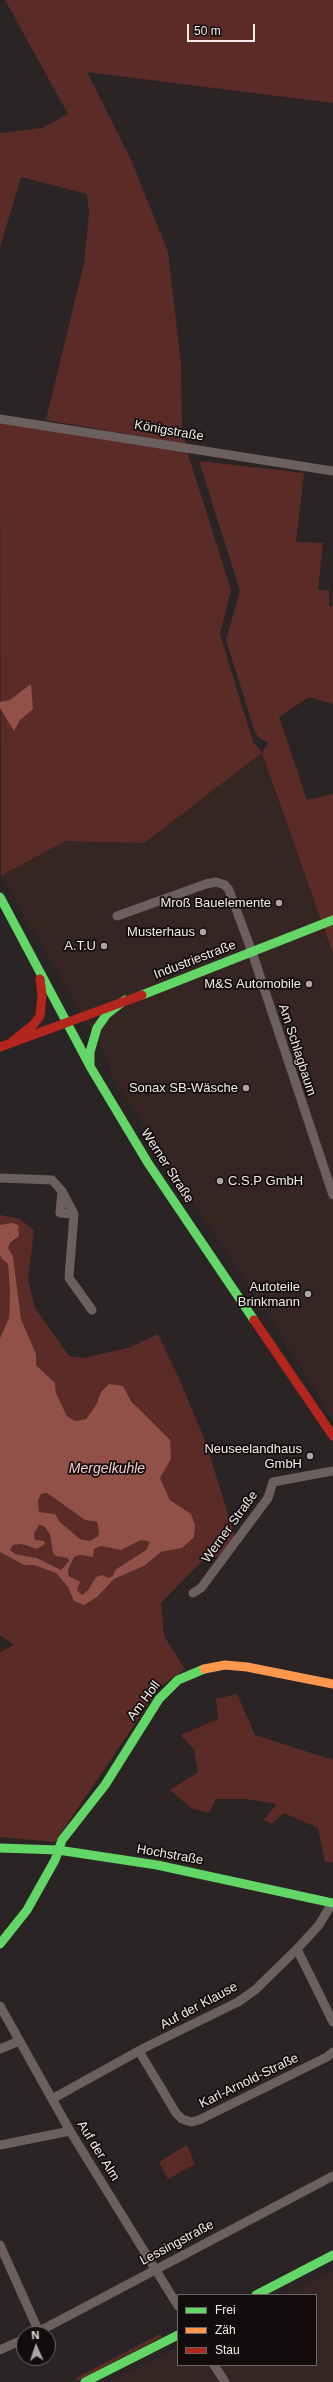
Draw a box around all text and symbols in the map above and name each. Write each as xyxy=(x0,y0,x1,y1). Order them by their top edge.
scale bar xyxy=(189,16,257,42)
text: 50 m xyxy=(194,24,221,38)
street label: Königstraße xyxy=(133,417,205,445)
place label: Mroß Bauelemente xyxy=(160,895,271,911)
marker: Mroß Bauelemente xyxy=(274,898,284,908)
place label: Musterhaus xyxy=(127,924,195,940)
marker: Musterhaus xyxy=(198,927,208,937)
street label: Industriestraße xyxy=(152,937,238,983)
place label: A.T.U xyxy=(64,938,96,954)
marker: A.T.U xyxy=(99,941,109,951)
place label: M&S Automobile xyxy=(204,976,301,992)
marker: M&S Automobile xyxy=(304,979,314,989)
street label: Am Schlagbaum xyxy=(275,1002,319,1098)
place label: Sonax SB-Wäsche xyxy=(129,1080,238,1096)
marker: Sonax SB-Wäsche xyxy=(241,1083,251,1093)
street label: Werner Straße xyxy=(137,1126,197,1206)
place label: C.S.P GmbH xyxy=(228,1173,303,1189)
marker: C.S.P GmbH xyxy=(215,1176,225,1186)
place label: Autoteile Brinkmann xyxy=(238,1279,300,1310)
marker: Autoteile Brinkmann xyxy=(303,1289,313,1299)
place label: Neuseelandhaus GmbH xyxy=(204,1441,302,1472)
marker: Neuseelandhaus GmbH xyxy=(305,1451,315,1461)
water label: Mergelkuhle xyxy=(69,1461,145,1477)
street label: Werner Straße xyxy=(199,1488,261,1566)
street label: Am Holl xyxy=(124,1678,164,1724)
street label: Hochstraße xyxy=(136,1841,204,1869)
street label: Auf der Klause xyxy=(158,1979,240,2033)
street label: Karl-Arnold-Straße xyxy=(197,2050,301,2112)
street label: Auf der Alm xyxy=(73,2118,123,2184)
street label: Lessingstraße xyxy=(137,2217,217,2269)
legend xyxy=(177,2294,317,2366)
text: Frei xyxy=(215,2303,236,2317)
text: Zäh xyxy=(215,2323,236,2337)
north arrow xyxy=(16,2326,56,2366)
text: N xyxy=(31,2329,40,2341)
text: Stau xyxy=(215,2343,240,2357)

